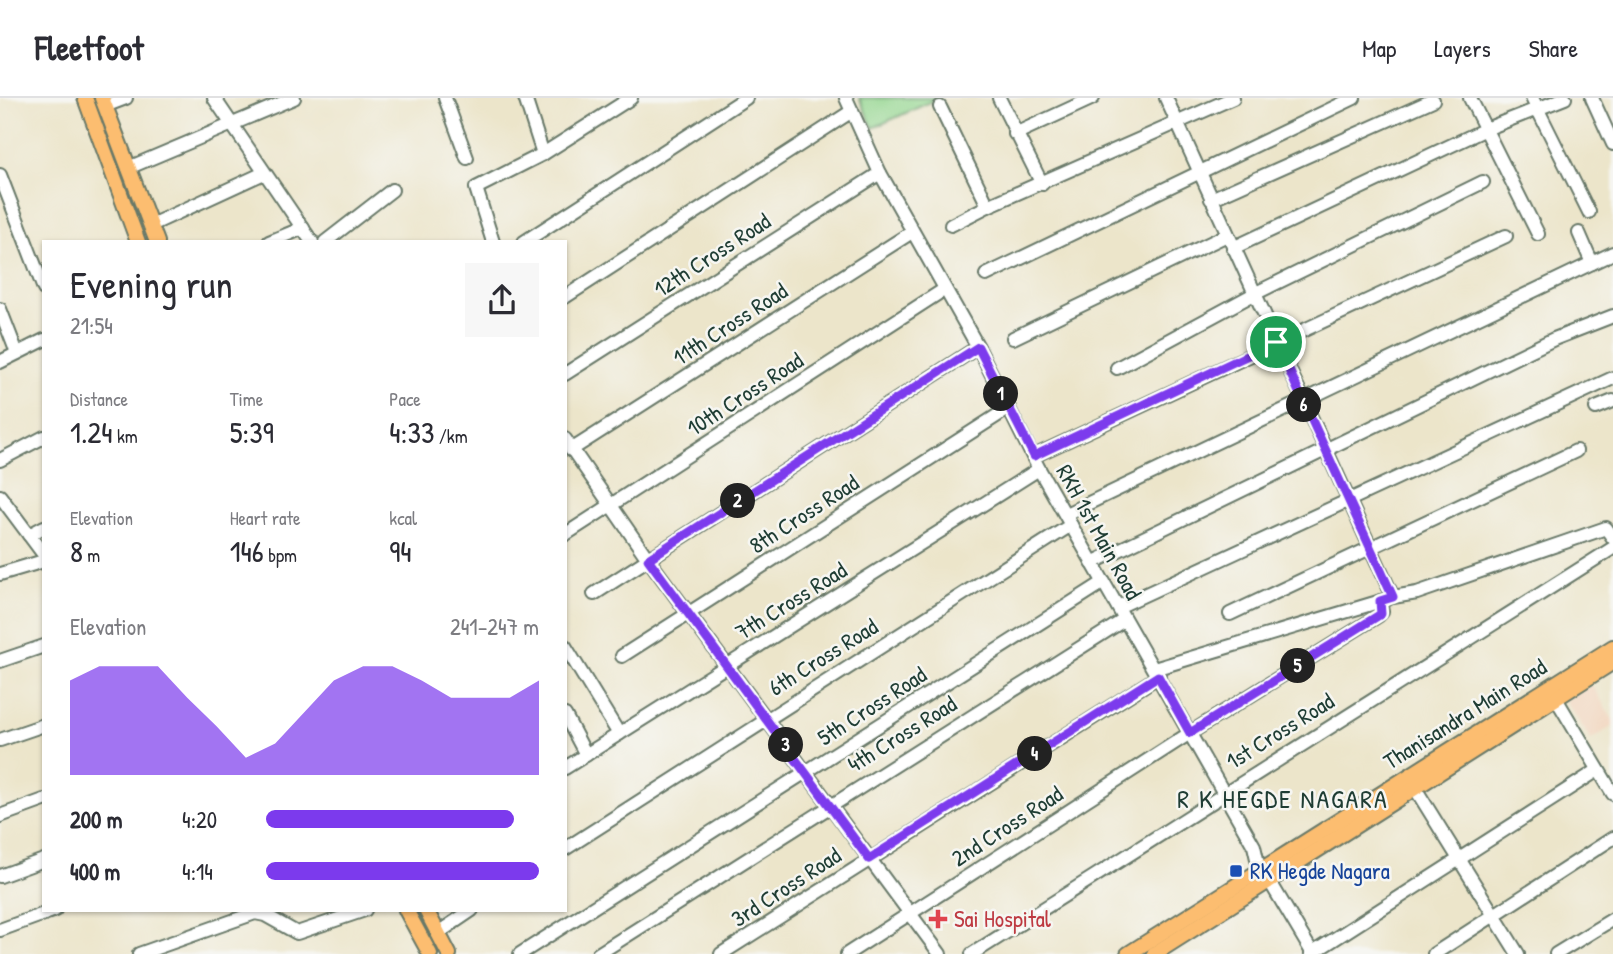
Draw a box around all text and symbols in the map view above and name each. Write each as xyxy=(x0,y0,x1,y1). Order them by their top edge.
text: Fleetfoot xyxy=(35,26,144,70)
text: Map xyxy=(1362,32,1396,64)
text: Layers xyxy=(1434,32,1491,64)
text: Share xyxy=(1529,32,1578,64)
street label: 12th Cross Road xyxy=(647,205,776,304)
text: Evening run xyxy=(70,258,233,310)
button: share xyxy=(465,263,539,337)
street label: 11th Cross Road xyxy=(666,275,793,372)
text: 21:54 xyxy=(70,310,113,341)
pin xyxy=(1246,312,1306,372)
icon: arrive xyxy=(1257,323,1295,361)
street label: 10th Cross Road xyxy=(681,344,809,443)
pin: 1 xyxy=(984,376,1018,412)
text: 1 xyxy=(997,380,1004,406)
text: Distance xyxy=(70,386,128,412)
text: Time xyxy=(230,386,263,412)
text: Pace xyxy=(389,386,421,412)
pin: 6 xyxy=(1286,388,1322,422)
text: 6 xyxy=(1300,391,1307,417)
text: 1.24 xyxy=(70,412,113,452)
text: 5:39 xyxy=(230,412,274,452)
text: 4:33 xyxy=(389,412,434,452)
text: km xyxy=(113,423,138,449)
text: /km xyxy=(434,423,468,449)
street label: RKH 1st Main Road xyxy=(1049,459,1149,605)
street label: 8th Cross Road xyxy=(743,467,864,560)
pin: 2 xyxy=(720,484,756,518)
text: 2 xyxy=(733,487,742,513)
text: Elevation xyxy=(70,505,133,531)
text: Heart rate xyxy=(230,505,301,531)
text: kcal xyxy=(389,505,417,531)
text: 8 xyxy=(70,531,83,571)
text: 146 xyxy=(230,531,264,571)
text: 94 xyxy=(389,531,412,571)
text: m xyxy=(83,542,100,568)
text: bpm xyxy=(264,542,297,568)
street label: 7th Cross Road xyxy=(729,554,852,647)
text: Elevation xyxy=(70,611,146,642)
text: 241–247 m xyxy=(450,611,539,642)
street label: 6th Cross Road xyxy=(762,611,883,702)
pin: 5 xyxy=(1280,648,1316,684)
street label: Thanisandra Main Road xyxy=(1377,651,1552,776)
text: 5 xyxy=(1293,652,1302,678)
street label: 5th Cross Road xyxy=(811,659,932,752)
street label: 1st Cross Road xyxy=(1220,685,1340,776)
street label: 4th Cross Road xyxy=(841,688,962,779)
pin: 3 xyxy=(768,728,804,762)
text: 3 xyxy=(781,731,790,757)
pin: 4 xyxy=(1018,736,1052,772)
text: 4 xyxy=(1031,740,1038,766)
street label: 2nd Cross Road xyxy=(945,778,1068,873)
district label: R K HEGDE NAGARA xyxy=(1177,781,1389,816)
text: 200 m xyxy=(70,804,122,835)
text: 4:20 xyxy=(182,804,217,835)
street label: 3rd Cross Road xyxy=(725,840,847,934)
place label: RK Hegde Nagara xyxy=(1250,855,1390,886)
text: 400 m xyxy=(70,856,120,887)
text: 4:14 xyxy=(182,856,213,887)
marker: RK Hegde Nagara xyxy=(1228,863,1244,879)
place label: Sai Hospital xyxy=(954,903,1052,934)
marker: Sai Hospital xyxy=(928,909,948,929)

